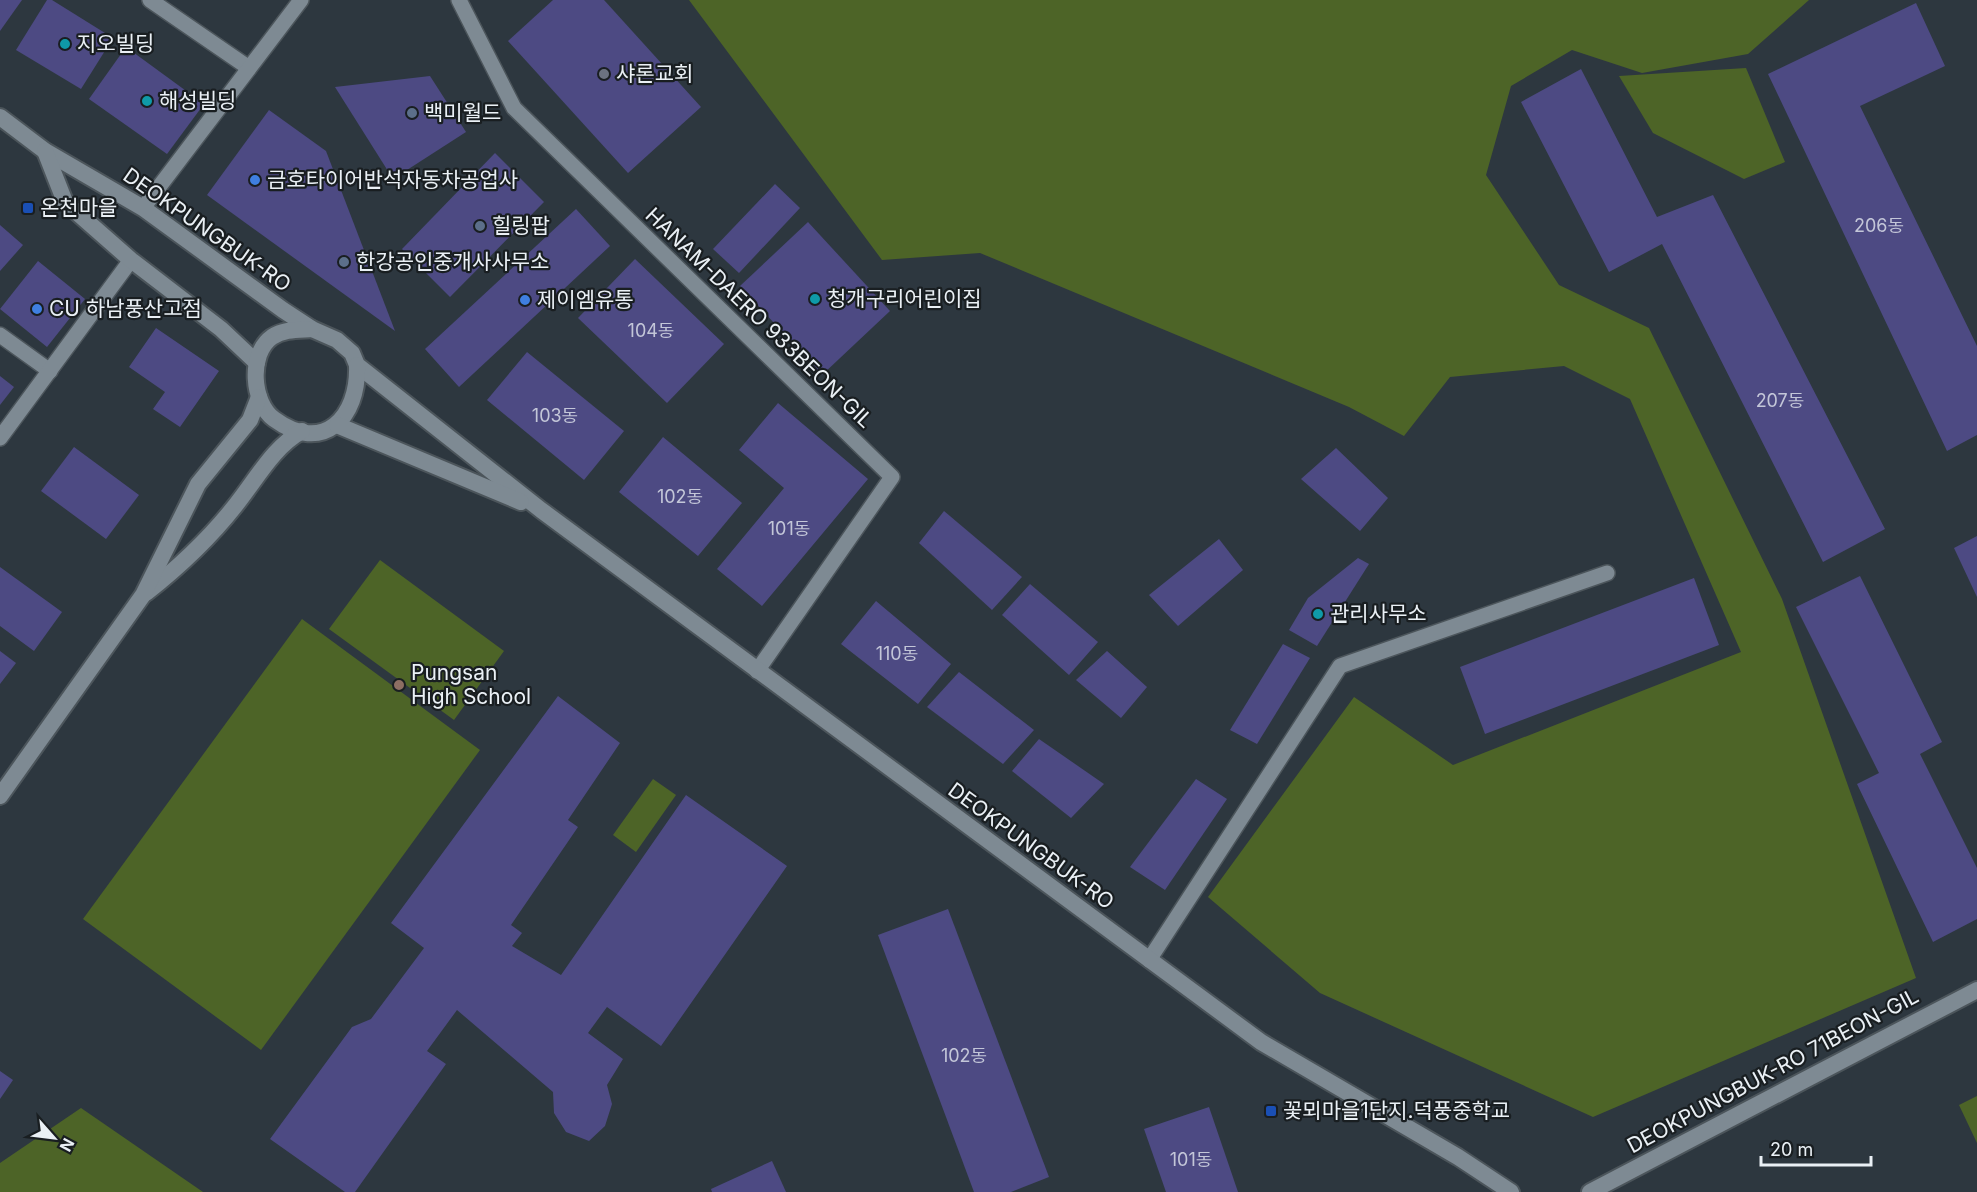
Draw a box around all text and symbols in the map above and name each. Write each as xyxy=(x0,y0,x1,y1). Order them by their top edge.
place label: 지오빌딩 xyxy=(77,31,154,56)
marker: 지오빌딩 xyxy=(58,37,72,51)
place label: 샤론교회 xyxy=(616,61,693,86)
marker: 샤론교회 xyxy=(597,67,611,81)
place label: 해성빌딩 xyxy=(159,88,236,113)
marker: 해성빌딩 xyxy=(140,94,154,108)
place label: 백미월드 xyxy=(424,100,501,125)
marker: 백미월드 xyxy=(405,106,419,120)
street label: DEOKPUNGBUK-RO xyxy=(119,162,296,297)
place label: 금호타이어반석자동차공업사 xyxy=(267,167,518,192)
marker: 금호타이어반석자동차공업사 xyxy=(248,173,262,187)
place label: 온천마을 xyxy=(40,195,117,220)
marker: 온천마을 xyxy=(21,201,35,215)
street label: HANAM-DAERO 933BEON-GIL xyxy=(641,202,878,433)
place label: 힐링팝 xyxy=(492,213,550,238)
house number: 206동 xyxy=(1854,215,1904,236)
marker: 힐링팝 xyxy=(473,219,487,233)
place label: 한강공인중개사사무소 xyxy=(356,249,549,274)
marker: 한강공인중개사사무소 xyxy=(337,255,351,269)
place label: 청개구리어린이집 xyxy=(827,286,982,311)
place label: 제이엠유통 xyxy=(537,287,634,312)
marker: 청개구리어린이집 xyxy=(808,292,822,306)
marker: 제이엠유통 xyxy=(518,293,532,307)
place label: CU 하남풍산고점 xyxy=(49,296,202,321)
marker: CU 하남풍산고점 xyxy=(30,302,44,316)
house number: 104동 xyxy=(628,320,674,341)
house number: 207동 xyxy=(1756,390,1804,411)
house number: 103동 xyxy=(532,405,578,426)
house number: 102동 xyxy=(657,486,703,507)
house number: 101동 xyxy=(768,518,810,539)
place label: 관리사무소 xyxy=(1330,601,1427,626)
marker: 관리사무소 xyxy=(1311,607,1325,621)
house number: 110동 xyxy=(876,643,918,664)
place label: Pungsan High School xyxy=(411,660,531,709)
marker: Pungsan High School xyxy=(392,678,406,692)
street label: DEOKPUNGBUK-RO xyxy=(943,777,1119,914)
street label: DEOKPUNGBUK-RO 71BEON-GIL xyxy=(1623,983,1923,1158)
house number: 102동 xyxy=(941,1045,987,1066)
place label: 꽃뫼마을1단지.덕풍중학교 xyxy=(1283,1098,1510,1123)
marker: 꽃뫼마을1단지.덕풍중학교 xyxy=(1264,1104,1278,1118)
north arrow xyxy=(24,1108,84,1168)
scale bar xyxy=(1761,1129,1870,1167)
text: N xyxy=(56,1135,79,1155)
text: 20 m xyxy=(1770,1139,1813,1160)
house number: 101동 xyxy=(1170,1149,1212,1170)

